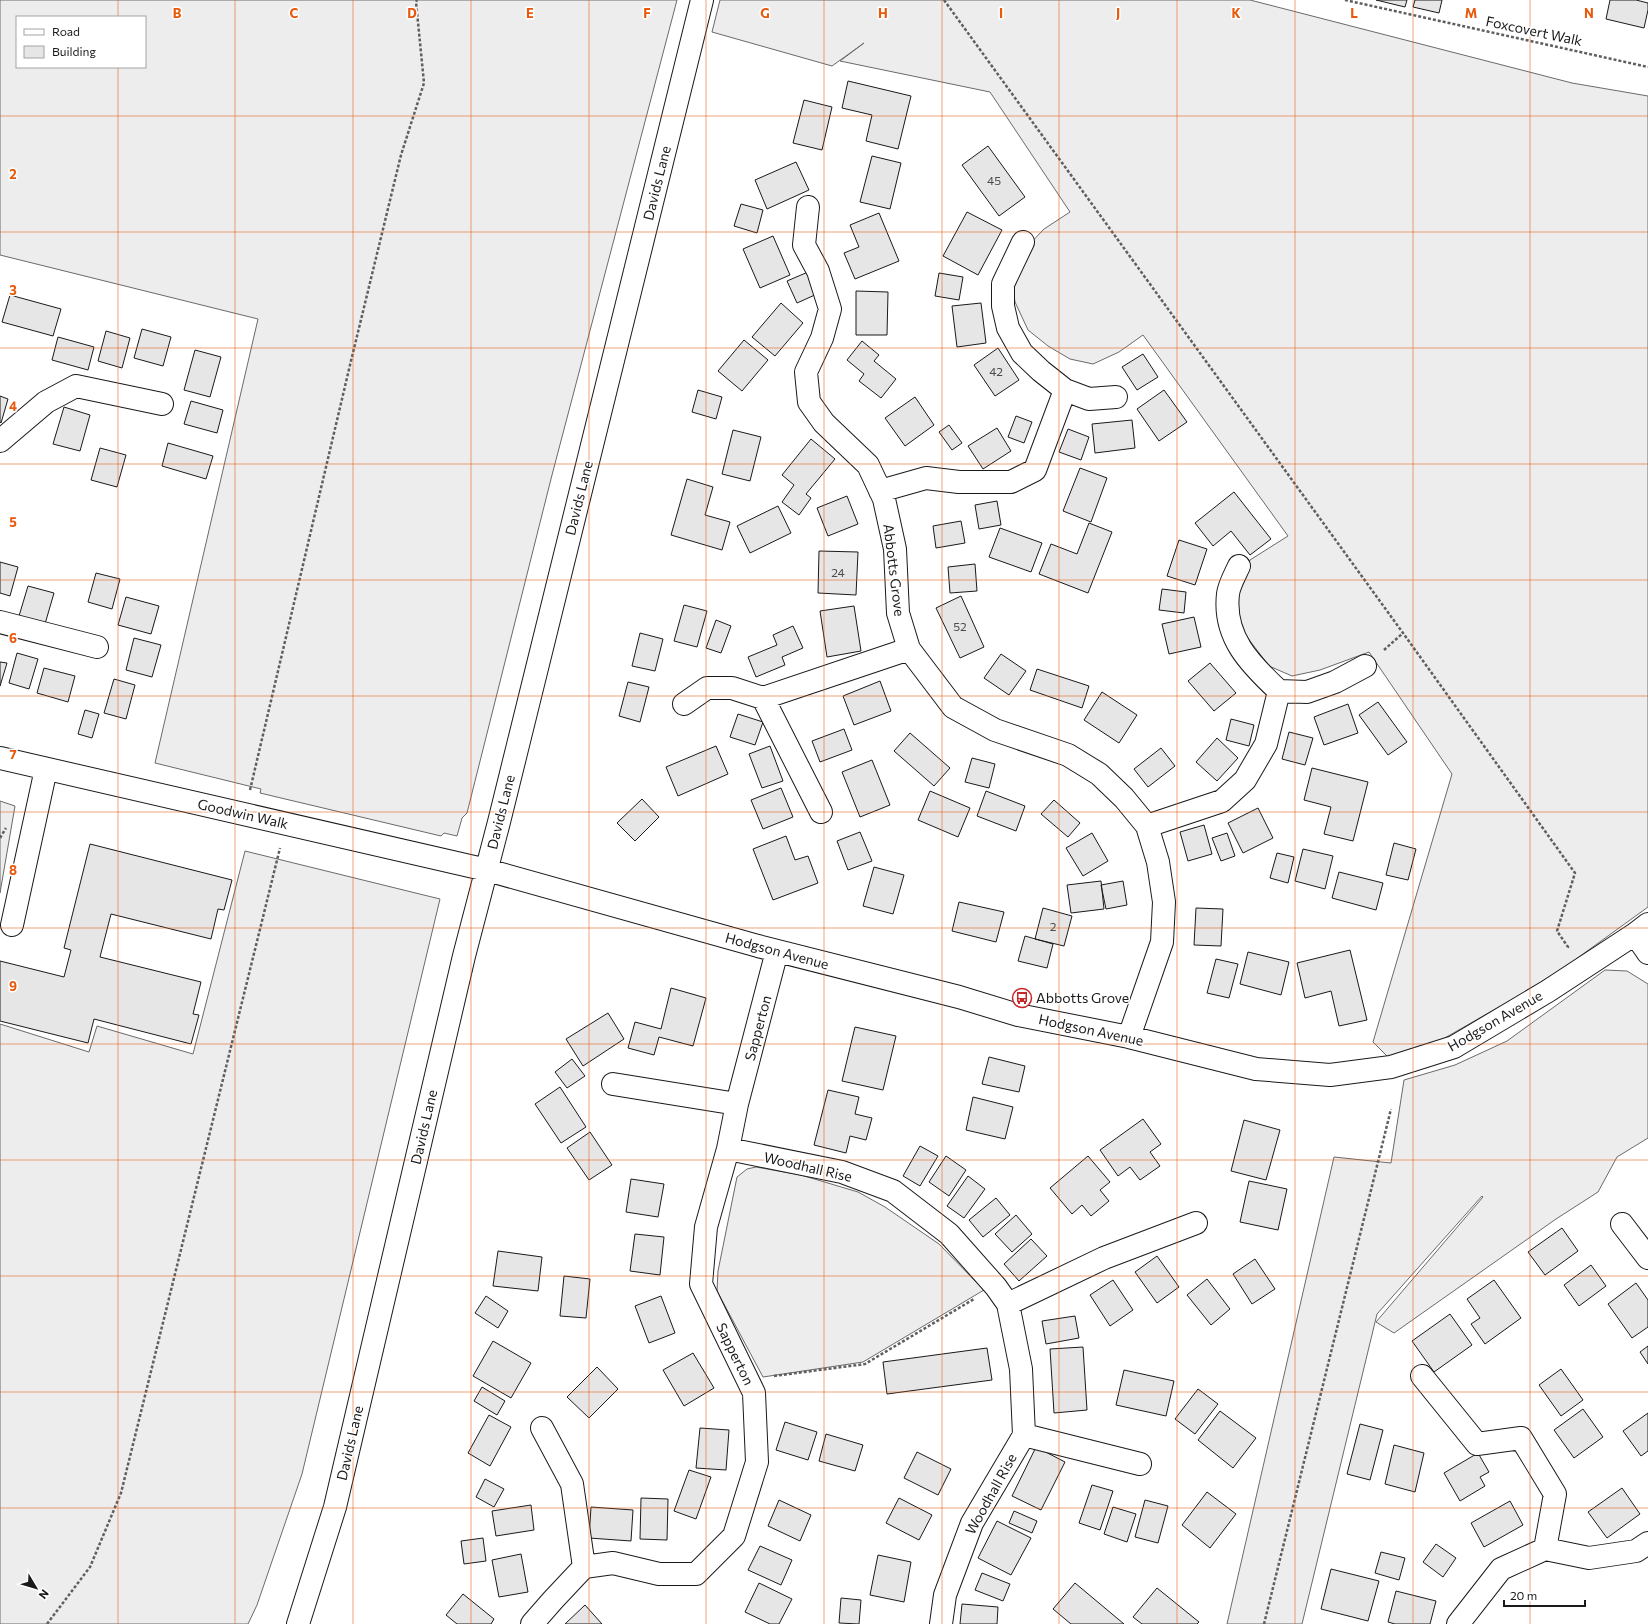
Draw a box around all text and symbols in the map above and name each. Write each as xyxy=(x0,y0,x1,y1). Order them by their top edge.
text: B xyxy=(173,5,182,21)
text: C xyxy=(290,5,299,21)
text: D xyxy=(407,5,417,21)
text: E xyxy=(526,5,534,21)
text: F xyxy=(643,5,651,21)
text: G xyxy=(760,5,770,21)
text: H xyxy=(878,5,888,21)
text: I xyxy=(999,5,1003,21)
text: J xyxy=(1116,5,1120,21)
text: K xyxy=(1231,5,1241,21)
text: L xyxy=(1350,5,1358,21)
text: M xyxy=(1465,5,1477,21)
text: N xyxy=(1584,5,1594,21)
street label: Foxcovert Walk xyxy=(1484,12,1584,49)
legend xyxy=(16,16,146,68)
text: Road xyxy=(52,24,80,38)
text: Building xyxy=(52,44,96,58)
street label: Davids Lane xyxy=(639,144,674,222)
text: 2 xyxy=(9,166,17,182)
house number: 45 xyxy=(987,173,1001,187)
text: 3 xyxy=(9,282,17,298)
house number: 42 xyxy=(989,364,1003,378)
text: 4 xyxy=(9,398,17,414)
street label: Davids Lane xyxy=(561,459,596,537)
text: 5 xyxy=(9,514,17,530)
street label: Abbotts Grove xyxy=(880,523,909,617)
house number: 24 xyxy=(831,565,845,579)
house number: 52 xyxy=(953,619,967,633)
text: 6 xyxy=(9,630,17,646)
text: 7 xyxy=(9,746,17,762)
street label: Davids Lane xyxy=(483,773,518,851)
street label: Goodwin Walk xyxy=(196,795,291,832)
text: 8 xyxy=(9,862,17,878)
house number: 2 xyxy=(1050,919,1057,933)
street label: Hodgson Avenue xyxy=(723,929,831,973)
text: 9 xyxy=(9,978,17,994)
bus stop icon: Abbotts Grove xyxy=(1011,987,1033,1009)
street label: Hodgson Avenue xyxy=(1444,987,1545,1055)
place label: Abbotts Grove xyxy=(1036,989,1129,1006)
street label: Sapperton xyxy=(741,993,774,1062)
street label: Hodgson Avenue xyxy=(1037,1010,1145,1049)
street label: Davids Lane xyxy=(407,1088,440,1166)
street label: Woodhall Rise xyxy=(762,1148,854,1185)
street label: Sapperton xyxy=(713,1320,758,1388)
street label: Davids Lane xyxy=(333,1404,366,1482)
street label: Woodhall Rise xyxy=(961,1450,1020,1537)
north arrow xyxy=(16,1568,56,1608)
scale bar xyxy=(1504,1582,1585,1608)
text: N xyxy=(37,1587,52,1602)
text: 20 m xyxy=(1510,1588,1537,1602)

